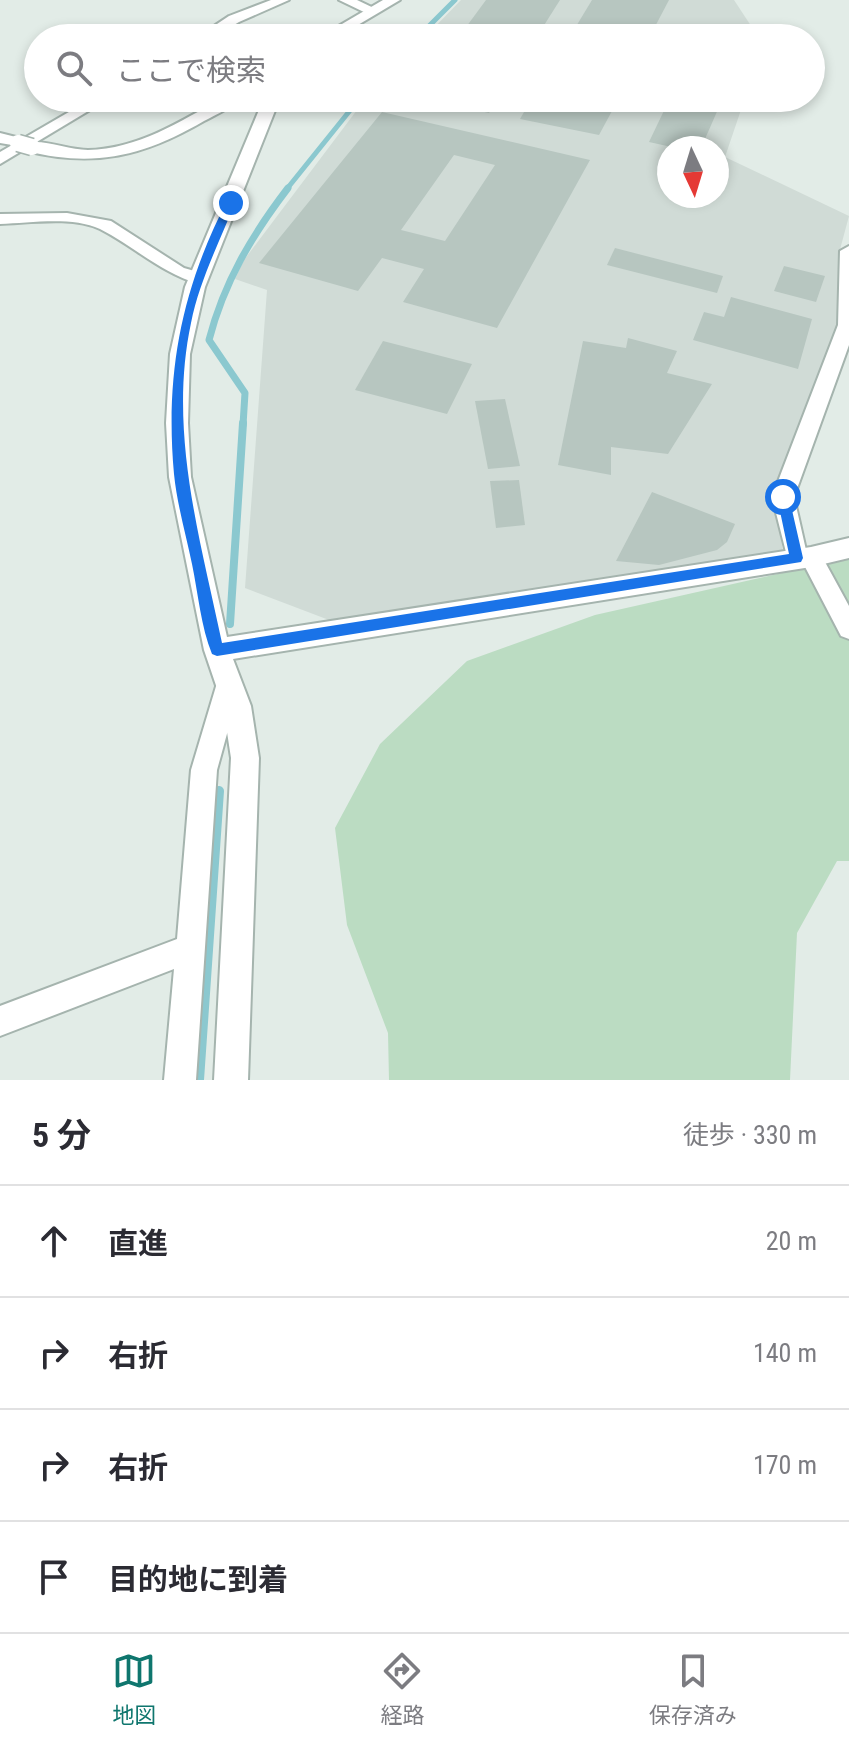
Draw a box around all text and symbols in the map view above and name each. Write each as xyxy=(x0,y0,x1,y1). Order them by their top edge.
search box xyxy=(24,24,825,112)
icon: search xyxy=(52,46,96,90)
text: ここで検索 xyxy=(116,53,266,88)
north arrow xyxy=(657,136,729,208)
route end xyxy=(213,185,249,221)
route start xyxy=(765,479,801,515)
text: 5 分 xyxy=(32,1115,91,1155)
text: 徒歩 · 330 m xyxy=(683,1120,817,1150)
icon: ahead xyxy=(32,1219,76,1263)
text: 直進 xyxy=(108,1226,168,1261)
text: 20 m xyxy=(766,1226,817,1256)
icon: right xyxy=(32,1331,76,1375)
text: 右折 xyxy=(108,1338,168,1373)
text: 140 m xyxy=(753,1338,817,1368)
icon: right xyxy=(32,1443,76,1487)
text: 右折 xyxy=(108,1450,168,1485)
text: 170 m xyxy=(753,1450,817,1480)
icon: arrive xyxy=(32,1555,76,1599)
text: 目的地に到着 xyxy=(108,1562,288,1597)
tab: 地図 xyxy=(112,1649,156,1729)
tab: 経路 xyxy=(380,1649,425,1729)
tab: 保存済み xyxy=(649,1649,737,1729)

